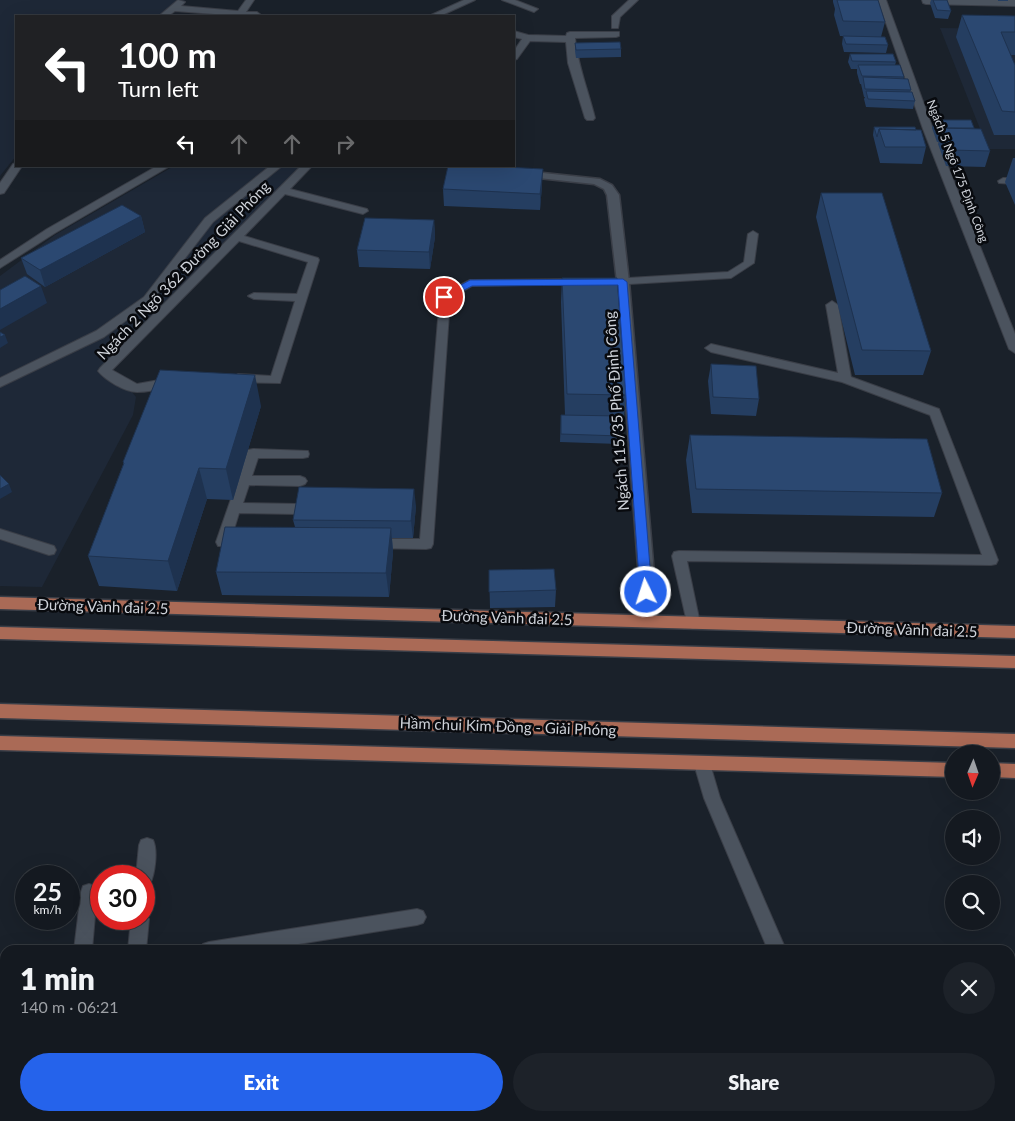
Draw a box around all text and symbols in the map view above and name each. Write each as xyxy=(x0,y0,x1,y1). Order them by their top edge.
text: 100 m xyxy=(118,33,217,75)
icon: left xyxy=(35,35,100,100)
text: Turn left xyxy=(118,75,199,102)
street label: Ngách 5 Ngõ 175 Định Công xyxy=(924,97,992,245)
icon: left xyxy=(172,130,200,158)
icon: ahead xyxy=(225,130,253,158)
icon: ahead xyxy=(278,130,306,158)
icon: right xyxy=(331,130,359,158)
street label: Ngách 2 Ngõ 362 Đường Giải Phóng xyxy=(93,177,273,363)
pin xyxy=(423,276,465,318)
icon: arrive xyxy=(430,283,458,311)
street label: Ngách 115/35 Phố Định Công xyxy=(600,311,632,511)
position arrow xyxy=(619,565,671,617)
street label: Đường Vành đai 2.5 xyxy=(37,595,169,617)
street label: Đường Vành đai 2.5 xyxy=(441,606,573,628)
street label: Đường Vành đai 2.5 xyxy=(846,618,978,640)
street label: Hầm chui Kim Đồng - Giải Phóng xyxy=(399,713,617,739)
north arrow xyxy=(945,745,1000,800)
map controls xyxy=(945,745,1000,930)
button: sound xyxy=(945,810,1000,865)
speed limit sign: 30 xyxy=(90,865,155,930)
button: search xyxy=(945,875,1000,930)
text: 25 xyxy=(33,876,62,906)
text: km/h xyxy=(33,902,62,917)
text: 1 min xyxy=(20,960,95,996)
button: close xyxy=(943,962,995,1014)
text: 140 m · 06:21 xyxy=(20,997,119,1016)
button: Exit xyxy=(20,1053,503,1111)
button: Share xyxy=(513,1053,995,1111)

